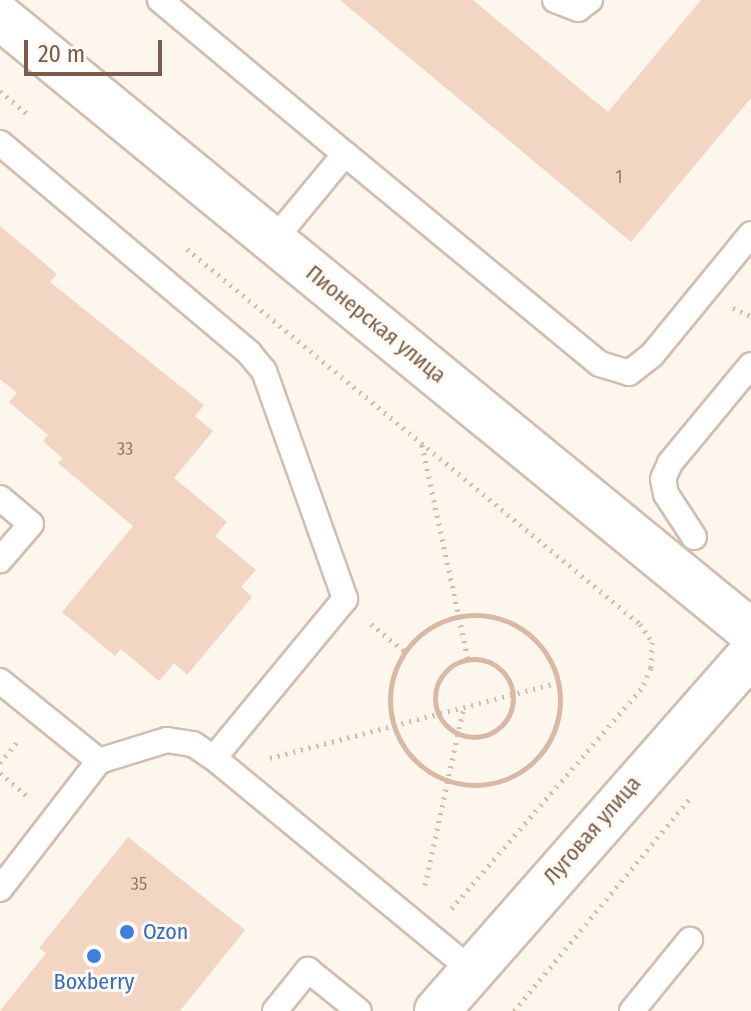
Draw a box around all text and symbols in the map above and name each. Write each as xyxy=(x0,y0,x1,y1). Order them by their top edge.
scale bar xyxy=(28,24,166,74)
text: 20 m xyxy=(38,40,85,68)
house number: 1 xyxy=(615,166,623,188)
street label: Пионерская улица xyxy=(301,260,451,388)
house number: 33 xyxy=(117,438,133,460)
street label: Луговая улица xyxy=(538,770,646,890)
house number: 35 xyxy=(131,873,147,895)
place label: Ozon xyxy=(143,919,188,945)
marker: Ozon xyxy=(118,923,136,941)
marker: Boxberry xyxy=(85,947,103,965)
place label: Boxberry xyxy=(54,969,134,995)

